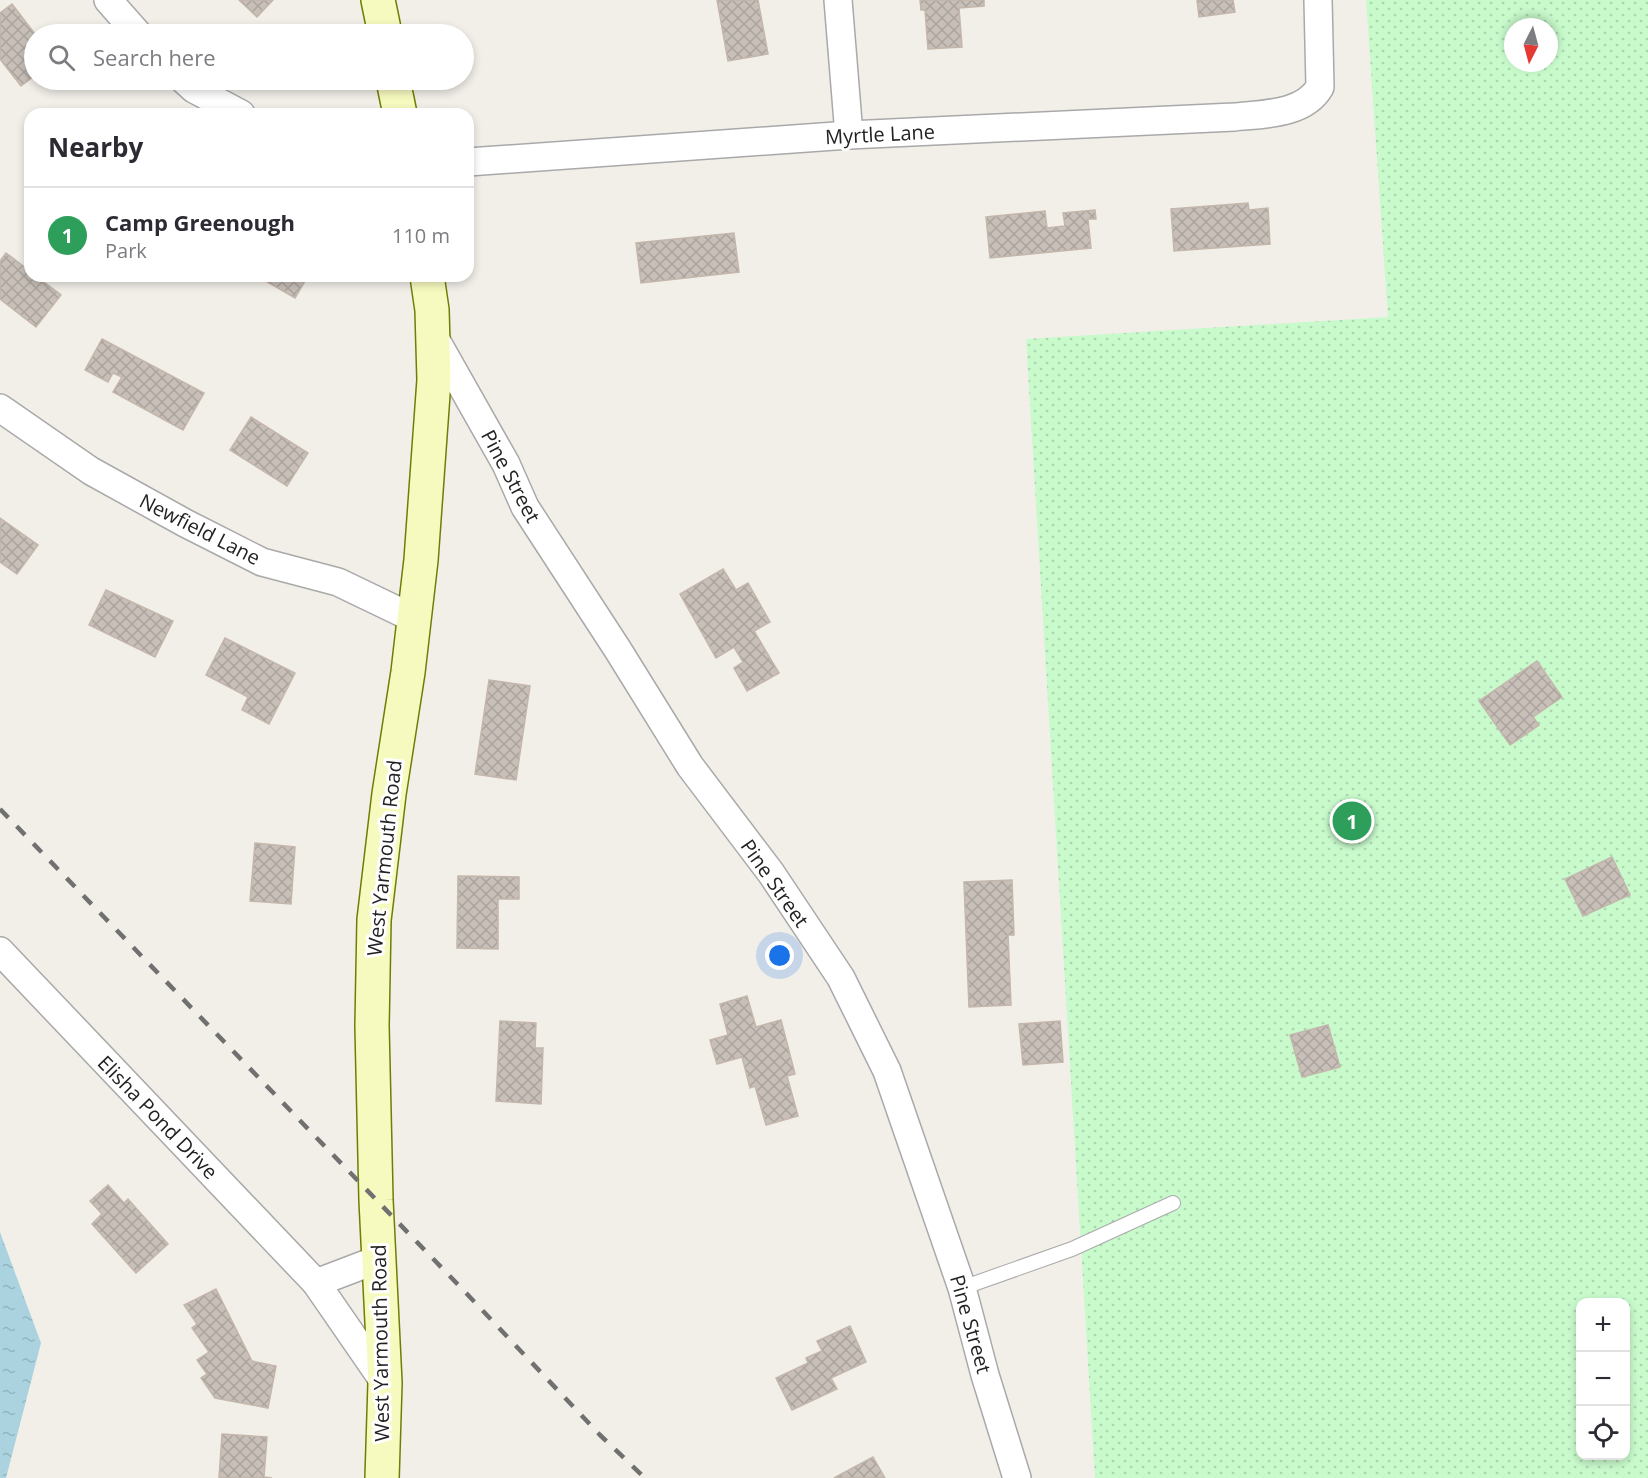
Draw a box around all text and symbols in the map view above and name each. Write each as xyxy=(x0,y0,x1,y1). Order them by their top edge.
north arrow xyxy=(1504,18,1558,72)
search box xyxy=(24,24,474,90)
icon: search xyxy=(45,41,78,74)
text: Search here xyxy=(93,42,216,72)
street label: Myrtle Lane xyxy=(824,118,936,150)
text: Nearby xyxy=(48,129,143,165)
text: Camp Greenough xyxy=(105,207,295,237)
text: 1 xyxy=(62,222,73,249)
text: 110 m xyxy=(392,222,450,249)
text: Park xyxy=(105,237,147,264)
street label: Pine Street xyxy=(475,425,547,527)
street label: Newfield Lane xyxy=(135,487,265,571)
street label: West Yarmouth Road xyxy=(360,759,408,957)
pin: 1 xyxy=(1332,798,1372,844)
street label: Pine Street xyxy=(735,834,815,932)
your location xyxy=(765,941,794,970)
street label: Elisha Pond Drive xyxy=(92,1049,224,1185)
street label: West Yarmouth Road xyxy=(365,1244,395,1442)
street label: Pine Street xyxy=(944,1271,998,1377)
map controls xyxy=(1576,1298,1630,1460)
button: + xyxy=(1576,1298,1630,1352)
button: − xyxy=(1576,1352,1630,1406)
button: locate xyxy=(1576,1406,1630,1460)

